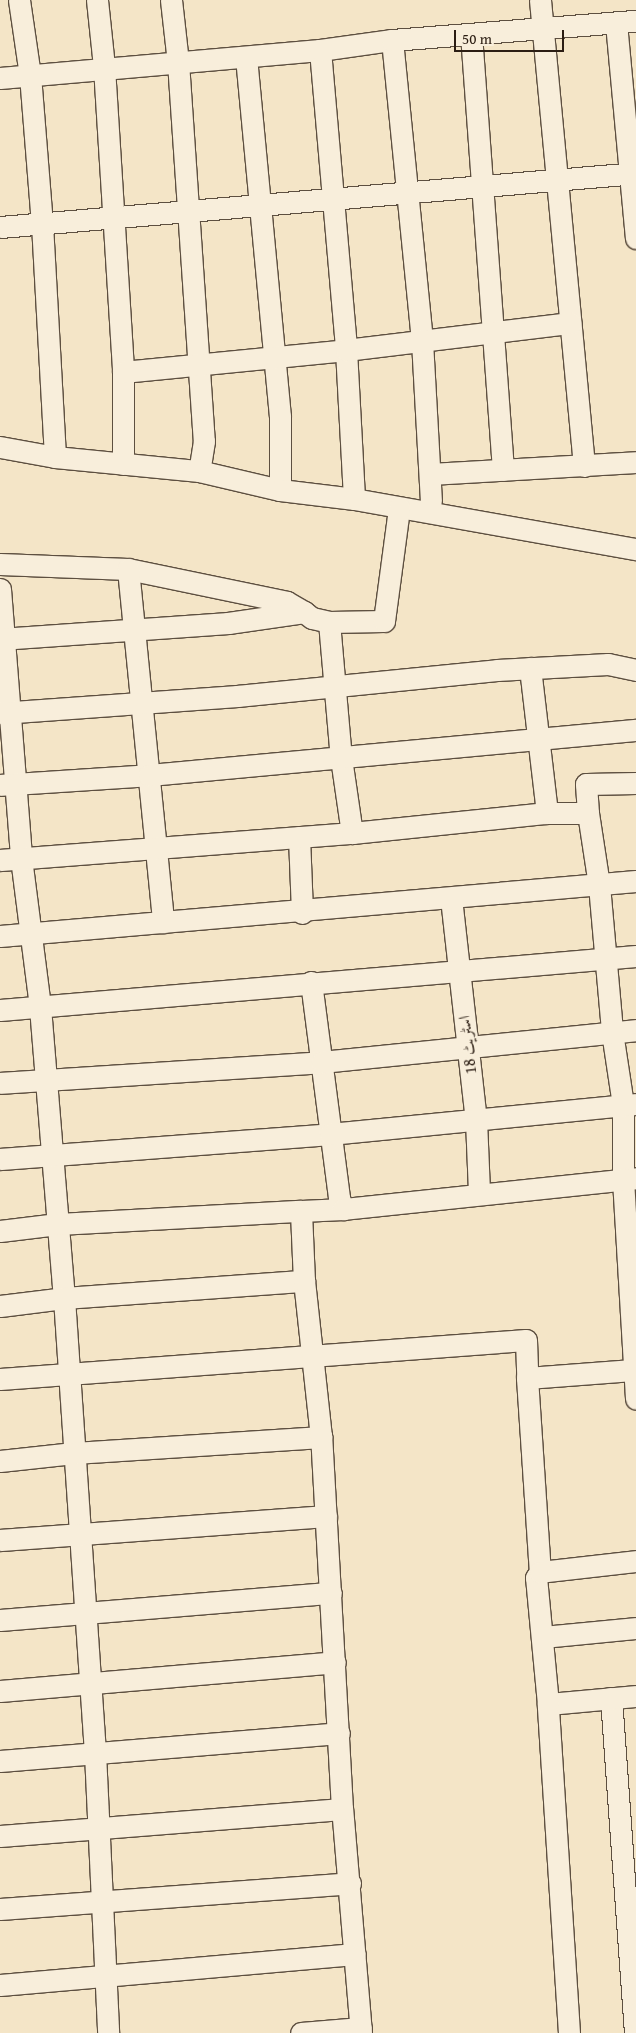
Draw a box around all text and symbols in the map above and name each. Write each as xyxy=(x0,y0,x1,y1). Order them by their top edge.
scale bar xyxy=(456,20,566,52)
text: 50 m xyxy=(462,28,492,49)
street label: اسٹریٹ 18 xyxy=(454,1015,480,1075)

